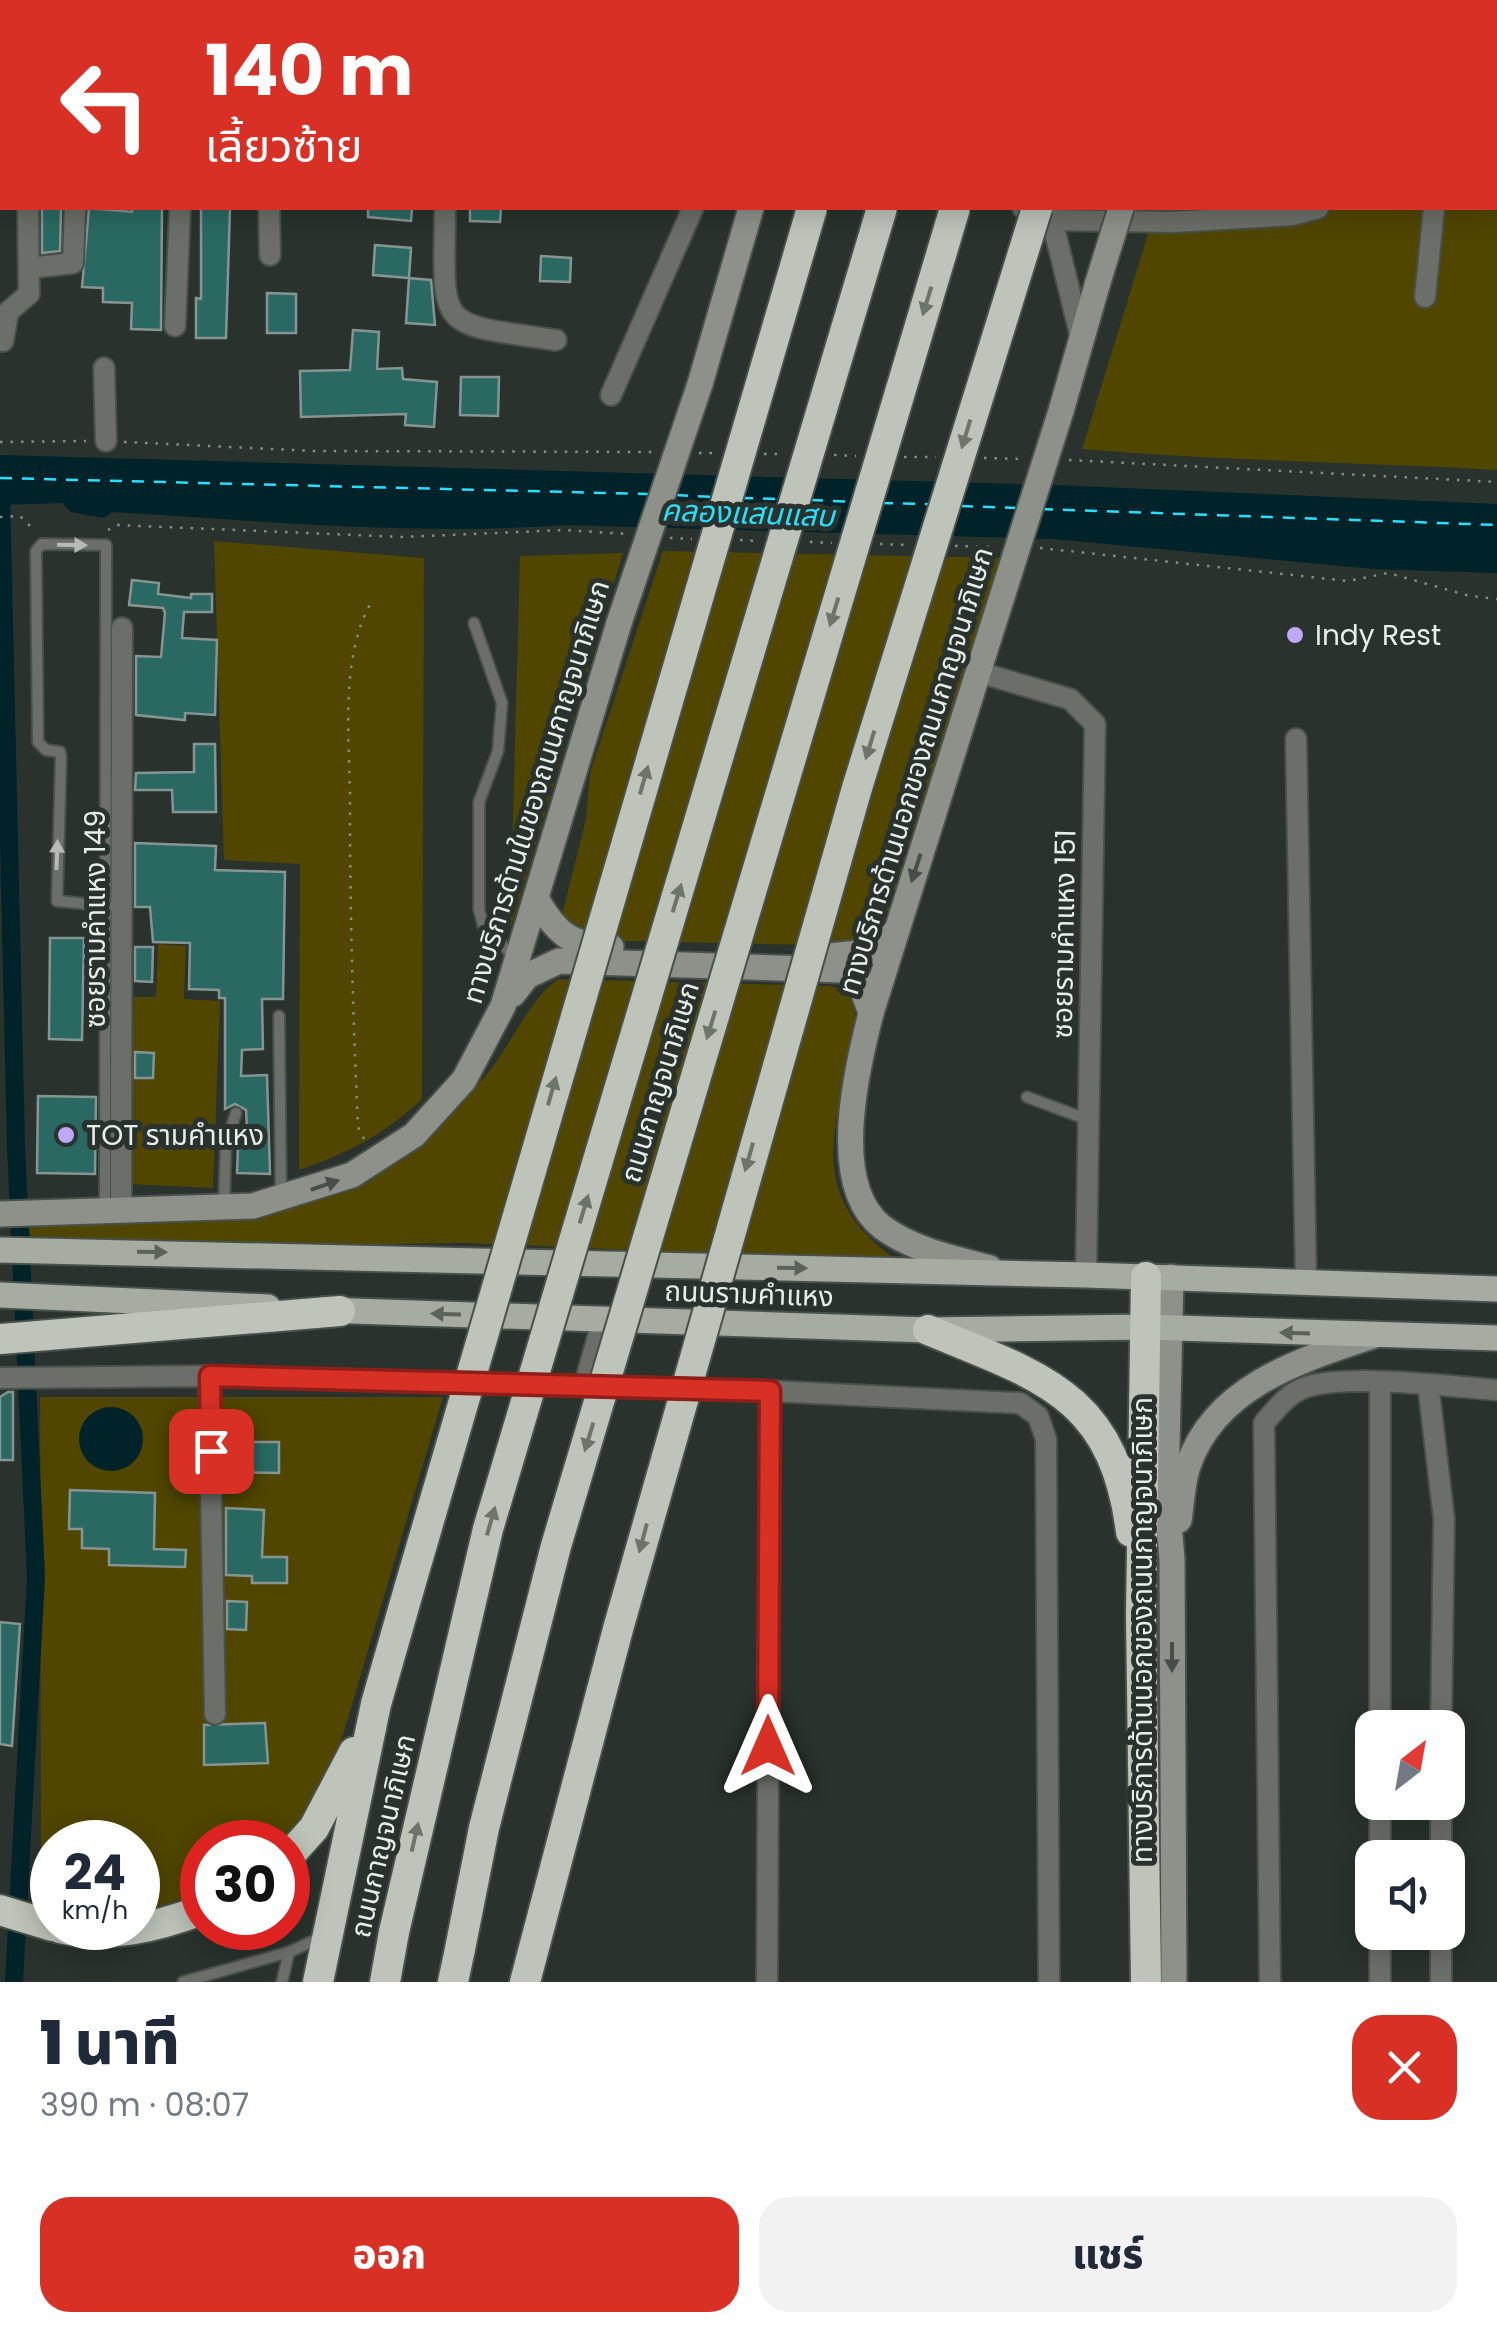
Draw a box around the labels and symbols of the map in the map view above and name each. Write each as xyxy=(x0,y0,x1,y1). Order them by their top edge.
one-way arrow xyxy=(919,286,934,317)
one-way arrow xyxy=(958,420,973,450)
water label: คลองแสนแสบ xyxy=(661,488,837,538)
one-way arrow xyxy=(57,537,89,553)
street label: ทางบริการด้านนอกของถนนกาญจนาภิเษก xyxy=(829,543,1003,999)
street label: ทางบริการด้านในของถนนกาญจนาภิเษก xyxy=(453,575,619,1009)
one-way arrow xyxy=(826,598,841,628)
place label: Indy Rest xyxy=(1315,616,1441,655)
marker: Indy Rest xyxy=(1284,624,1306,646)
one-way arrow xyxy=(862,730,877,760)
one-way arrow xyxy=(637,764,652,794)
street label: ซอยรามคำแหง 149 xyxy=(76,810,115,1028)
street label: ซอยรามคำแหง 151 xyxy=(1043,829,1085,1039)
one-way arrow xyxy=(50,838,66,870)
one-way arrow xyxy=(907,853,922,883)
one-way arrow xyxy=(670,882,685,913)
street label: ถนนกาญจนาภิเษก xyxy=(611,977,709,1187)
one-way arrow xyxy=(703,1010,718,1040)
one-way arrow xyxy=(545,1076,561,1107)
place label: TOT รามคำแหง xyxy=(86,1116,264,1155)
marker: TOT รามคำแหง xyxy=(55,1124,77,1146)
one-way arrow xyxy=(741,1142,756,1173)
one-way arrow xyxy=(310,1177,340,1192)
one-way arrow xyxy=(577,1194,592,1224)
one-way arrow xyxy=(137,1244,169,1260)
one-way arrow xyxy=(776,1260,808,1276)
street label: ถนนรามคำแหง xyxy=(664,1272,834,1316)
one-way arrow xyxy=(430,1305,462,1321)
one-way arrow xyxy=(1278,1324,1310,1340)
street label: ทางบริการด้านนอกของถนนกาญจนาภิเษก xyxy=(1123,1397,1162,1863)
pin xyxy=(169,1409,254,1494)
one-way arrow xyxy=(581,1422,596,1452)
one-way arrow xyxy=(484,1505,499,1536)
one-way arrow xyxy=(635,1523,650,1554)
one-way arrow xyxy=(1165,1641,1181,1673)
position arrow xyxy=(716,1694,820,1798)
north arrow xyxy=(1355,1710,1465,1820)
street label: ถนนกาญจนาภิเษก xyxy=(341,1730,425,1942)
speed limit sign: 30 xyxy=(180,1820,310,1950)
one-way arrow xyxy=(408,1821,423,1852)

